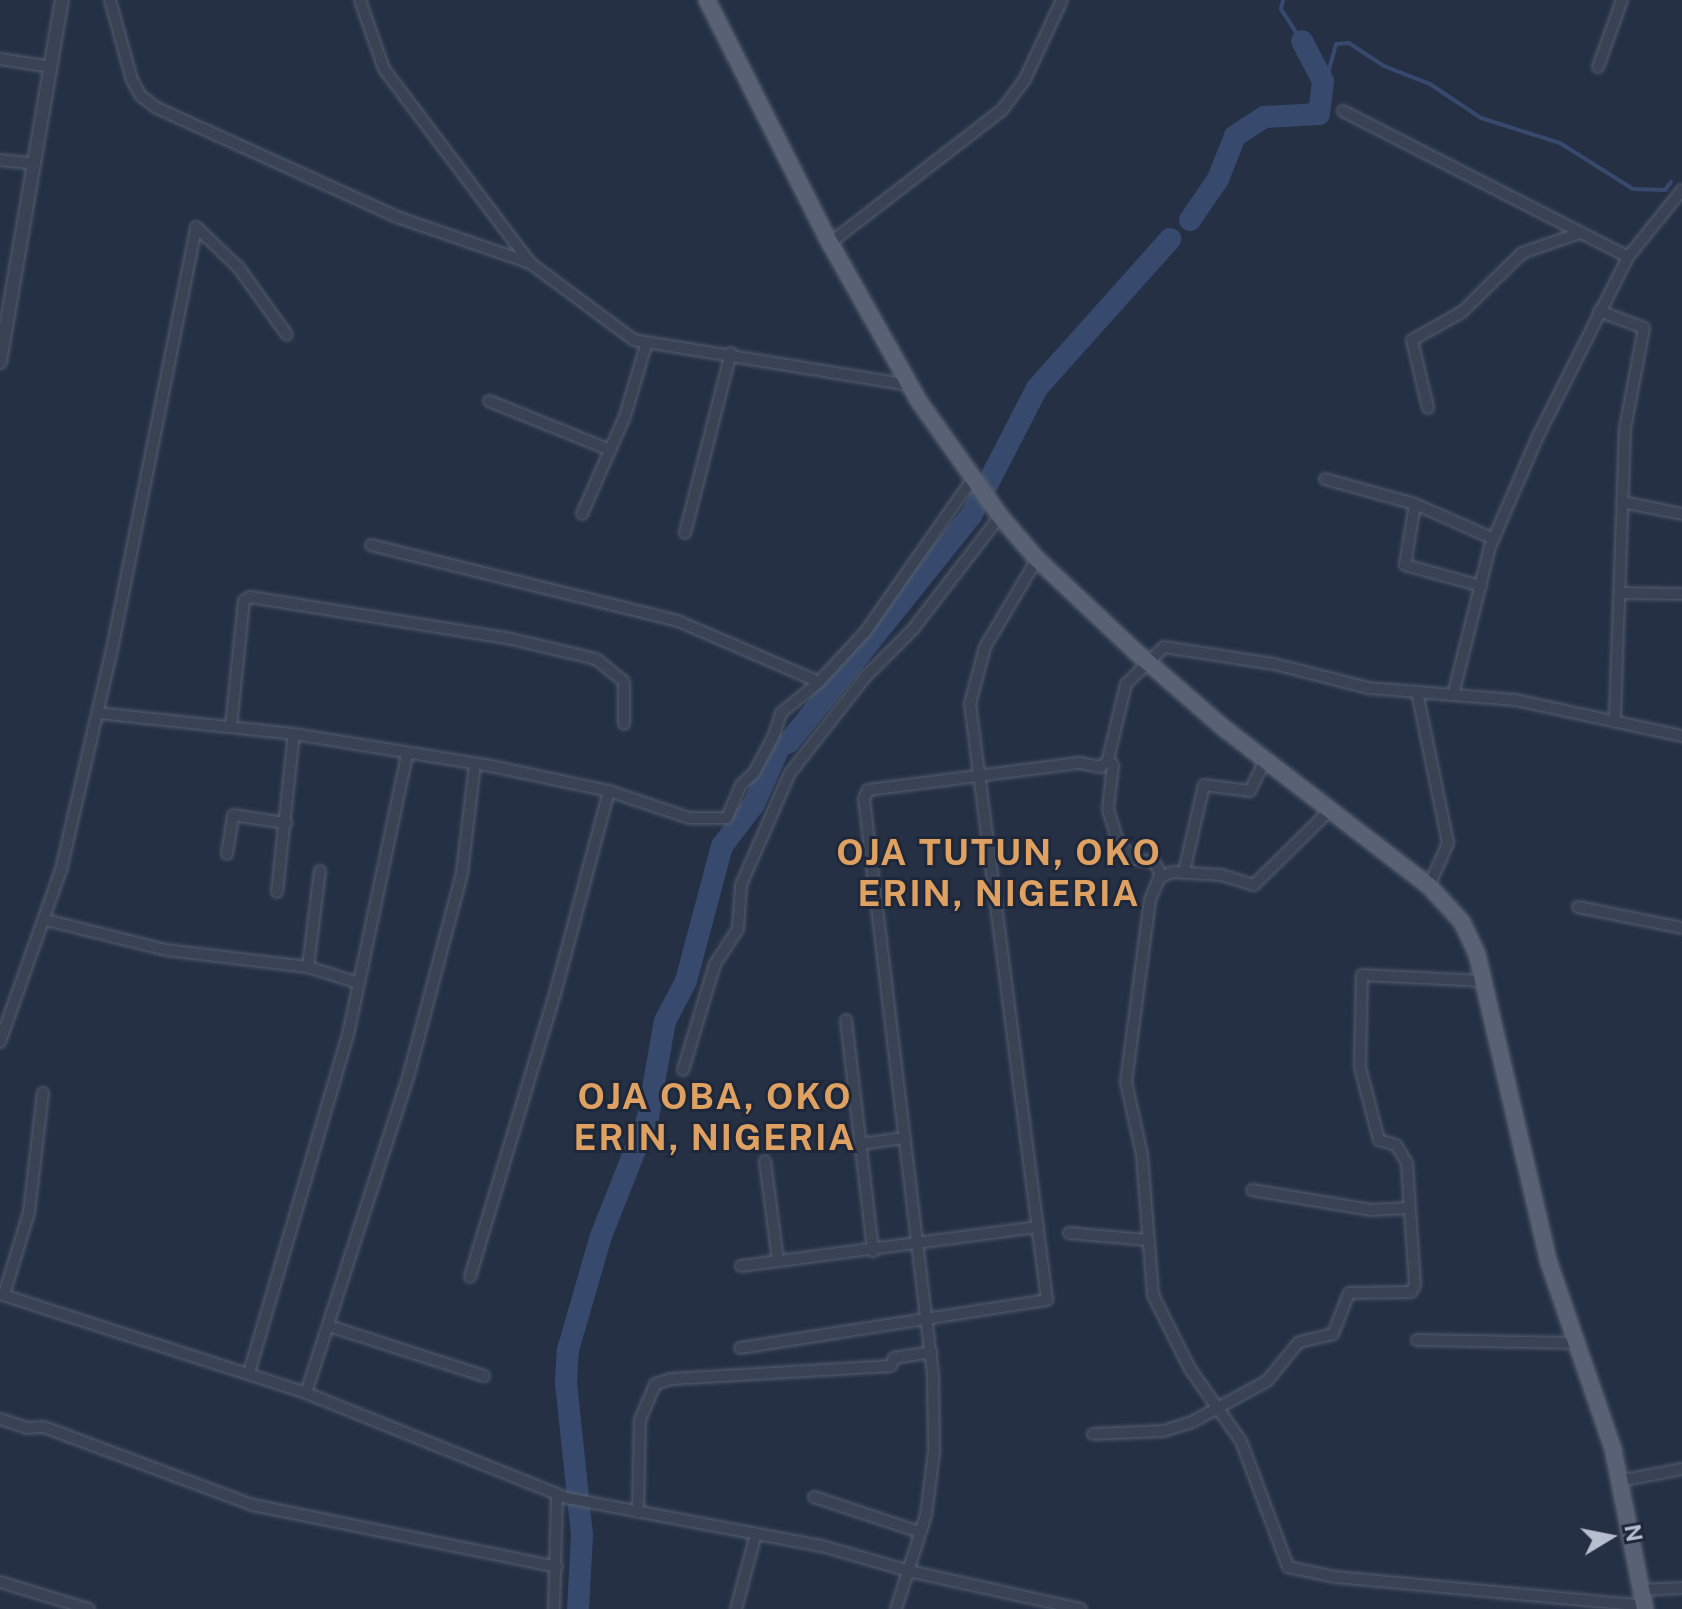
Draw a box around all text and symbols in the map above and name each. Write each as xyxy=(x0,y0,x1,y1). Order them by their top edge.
district label: OJA TUTUN, OKO ERIN, NIGERIA xyxy=(836,830,1162,915)
district label: OJA OBA, OKO ERIN, NIGERIA xyxy=(573,1074,857,1159)
north arrow xyxy=(1570,1497,1650,1577)
text: N xyxy=(1619,1522,1648,1544)

